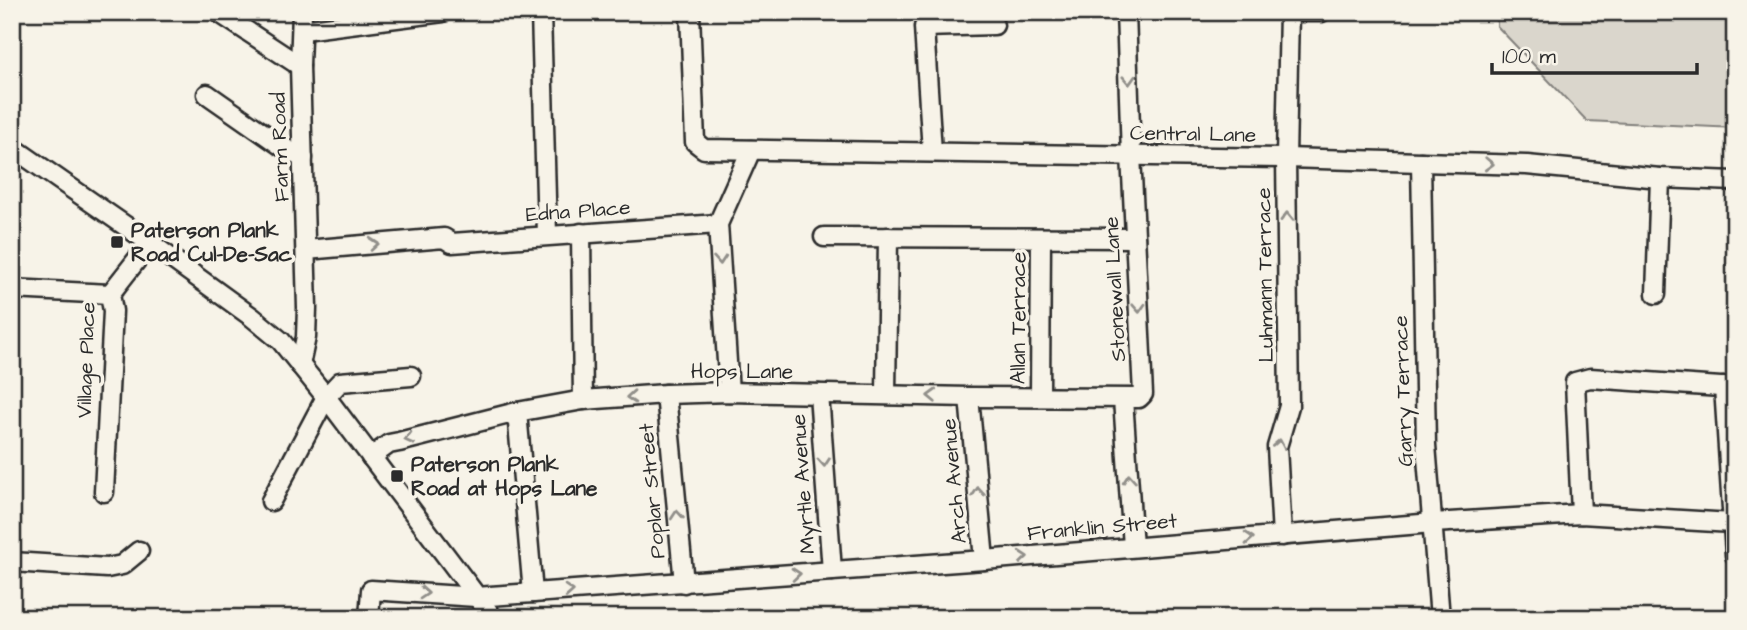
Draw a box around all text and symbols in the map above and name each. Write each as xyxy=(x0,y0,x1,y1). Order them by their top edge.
scale bar xyxy=(1492,32,1696,76)
text: 100 m xyxy=(1502,42,1557,71)
one-way arrow xyxy=(1121,75,1136,86)
street label: Farm Road xyxy=(264,91,296,202)
street label: Central Lane xyxy=(1130,118,1256,150)
one-way arrow xyxy=(1484,156,1495,171)
street label: Luhmann Terrace xyxy=(1249,187,1281,363)
street label: Edna Place xyxy=(525,193,631,229)
one-way arrow xyxy=(1279,212,1295,222)
place label: Paterson Plank Road Cul-De-Sac xyxy=(131,216,293,269)
street label: Stonewall Lane xyxy=(1097,216,1133,362)
marker: Paterson Plank Road Cul-De-Sac xyxy=(109,234,125,250)
one-way arrow xyxy=(368,237,379,252)
street label: Allan Terrace xyxy=(1004,252,1033,384)
one-way arrow xyxy=(712,254,727,265)
street label: Village Place xyxy=(69,301,105,419)
one-way arrow xyxy=(1131,302,1146,313)
street label: Garry Terrace xyxy=(1386,315,1422,467)
street label: Hops Lane xyxy=(691,357,793,387)
one-way arrow xyxy=(927,388,937,404)
one-way arrow xyxy=(626,389,637,404)
street label: Myrtle Avenue xyxy=(784,413,824,555)
street label: Arch Avenue xyxy=(934,417,974,545)
street label: Poplar Street xyxy=(632,422,673,560)
one-way arrow xyxy=(403,431,415,445)
one-way arrow xyxy=(1271,438,1286,450)
place label: Paterson Plank Road at Hops Lane xyxy=(411,450,598,504)
one-way arrow xyxy=(816,456,831,467)
marker: Paterson Plank Road at Hops Lane xyxy=(389,468,405,484)
one-way arrow xyxy=(1121,473,1136,484)
one-way arrow xyxy=(971,486,986,497)
street label: Franklin Street xyxy=(1026,506,1179,548)
one-way arrow xyxy=(670,509,685,521)
one-way arrow xyxy=(1244,531,1255,546)
one-way arrow xyxy=(1017,549,1028,564)
one-way arrow xyxy=(791,567,802,582)
one-way arrow xyxy=(564,584,575,599)
one-way arrow xyxy=(418,585,429,600)

